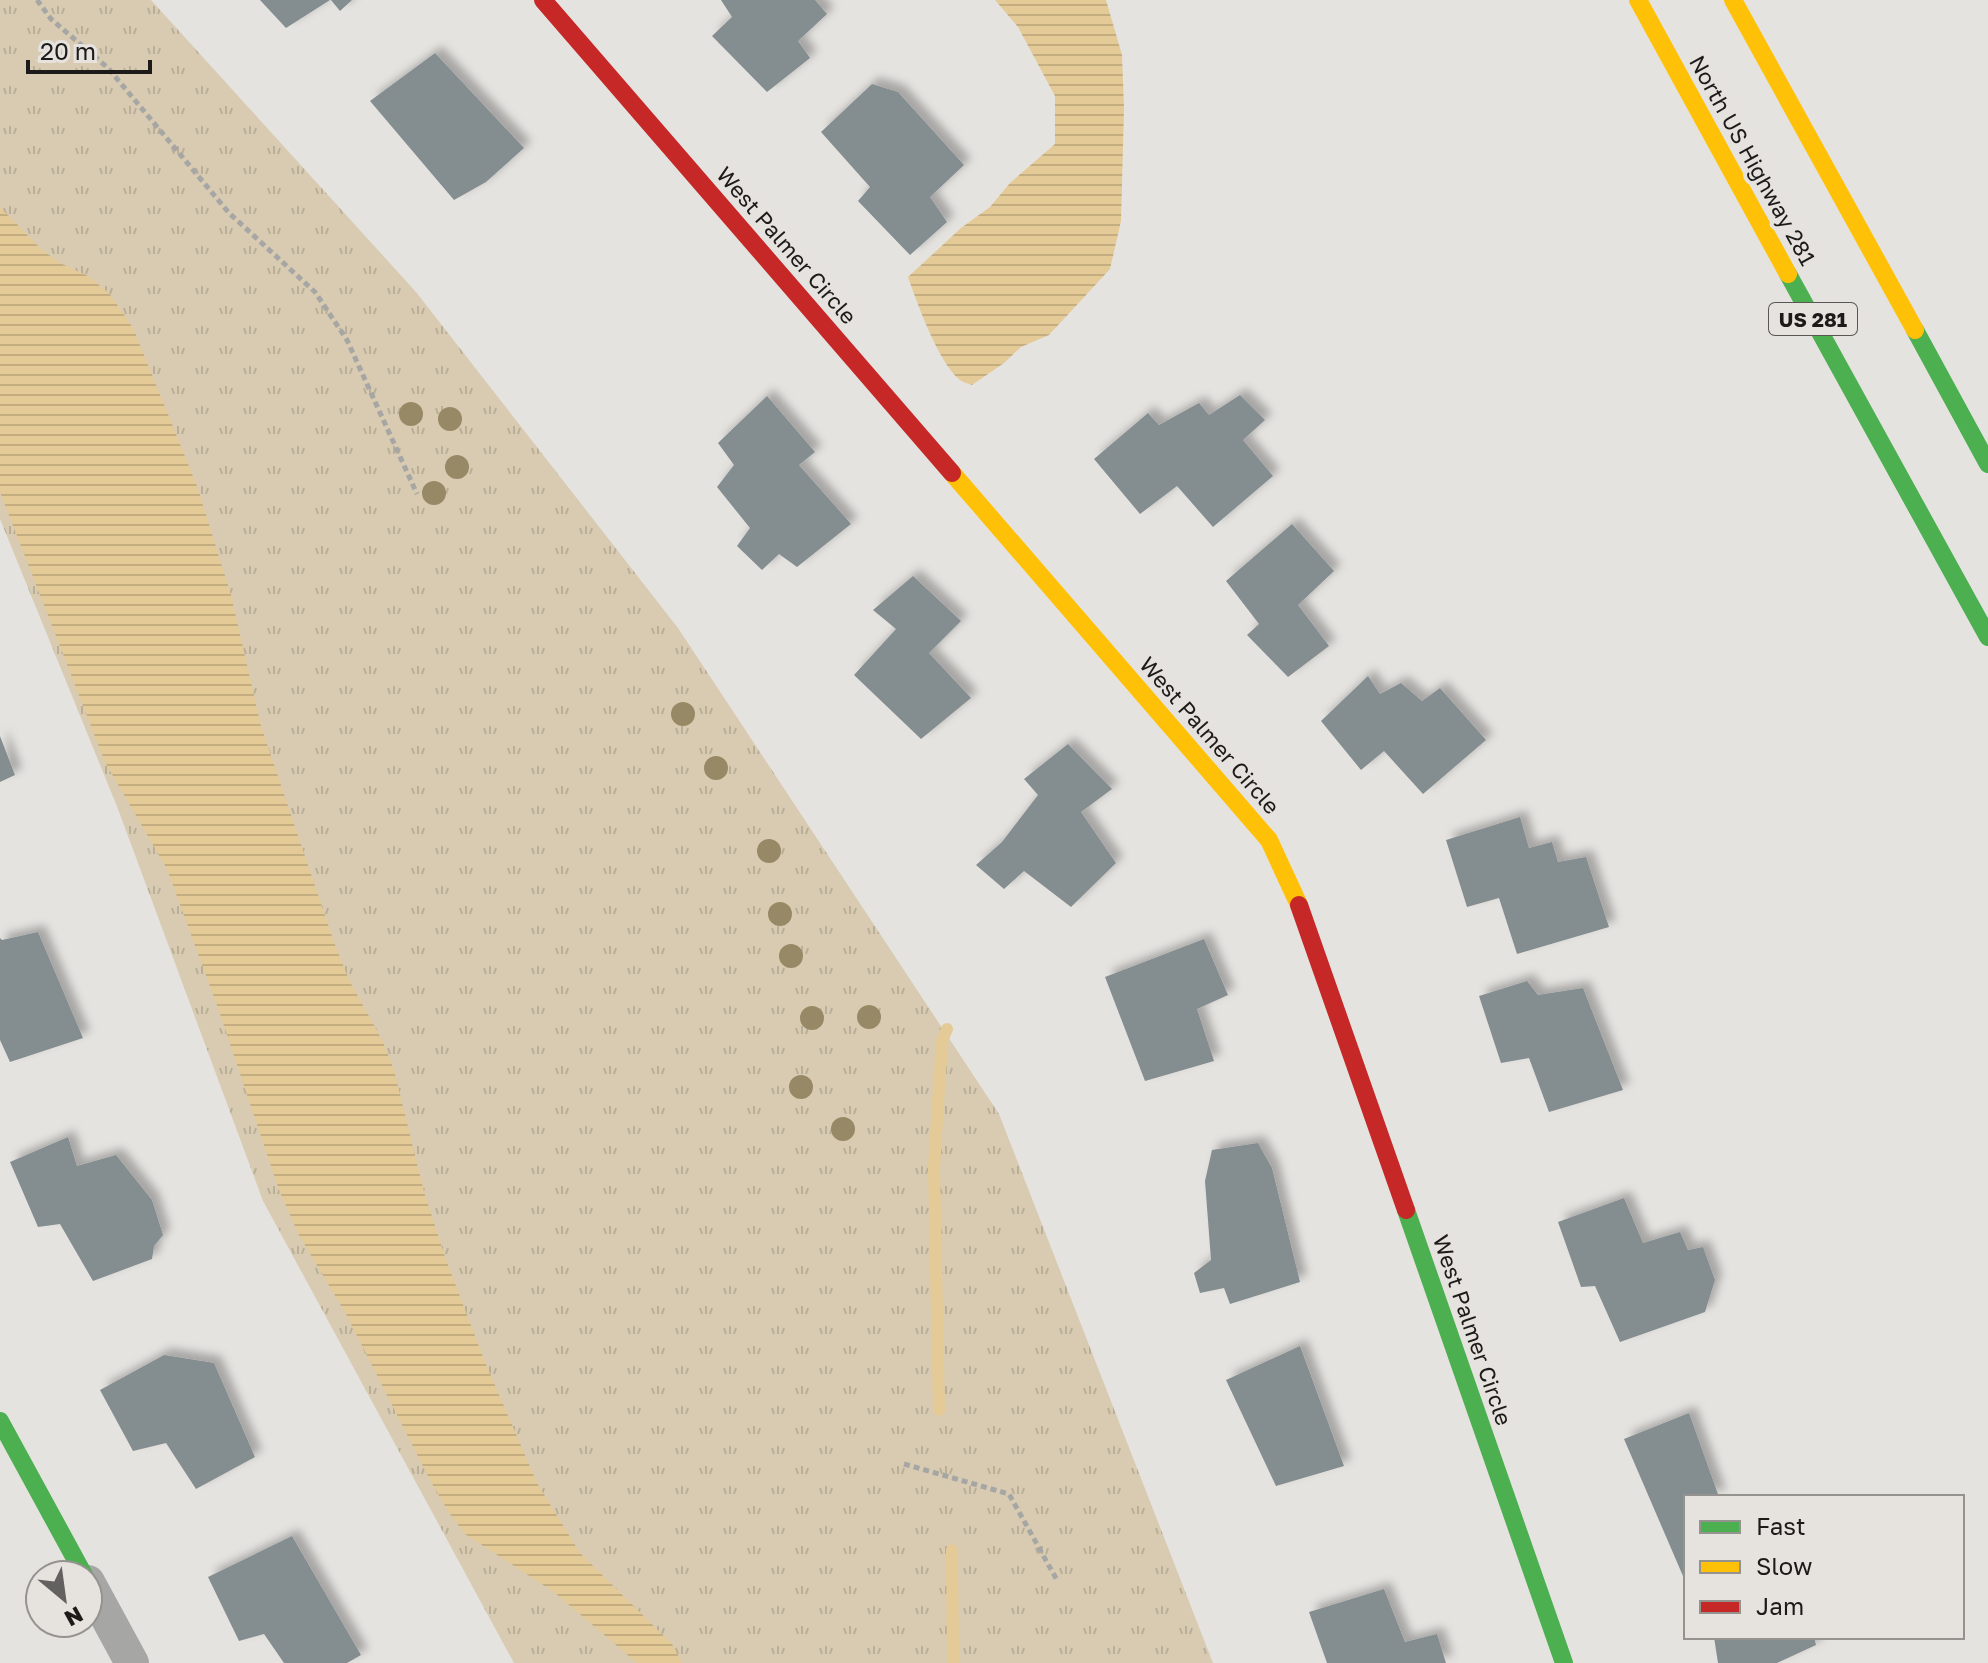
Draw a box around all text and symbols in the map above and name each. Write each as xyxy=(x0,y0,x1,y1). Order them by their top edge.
scale bar xyxy=(28,24,150,74)
text: 20 m xyxy=(40,36,96,65)
street label: North US Highway 281 xyxy=(1684,50,1822,270)
street label: West Palmer Circle xyxy=(711,161,863,329)
road number: US 281 xyxy=(1769,303,1857,335)
street label: West Palmer Circle xyxy=(1134,651,1286,819)
street label: West Palmer Circle xyxy=(1428,1231,1518,1429)
legend xyxy=(1684,1495,1964,1639)
text: Fast xyxy=(1756,1511,1806,1540)
text: Slow xyxy=(1756,1551,1812,1580)
north arrow xyxy=(24,1559,104,1639)
text: Jam xyxy=(1756,1591,1804,1620)
text: N xyxy=(60,1601,88,1633)

